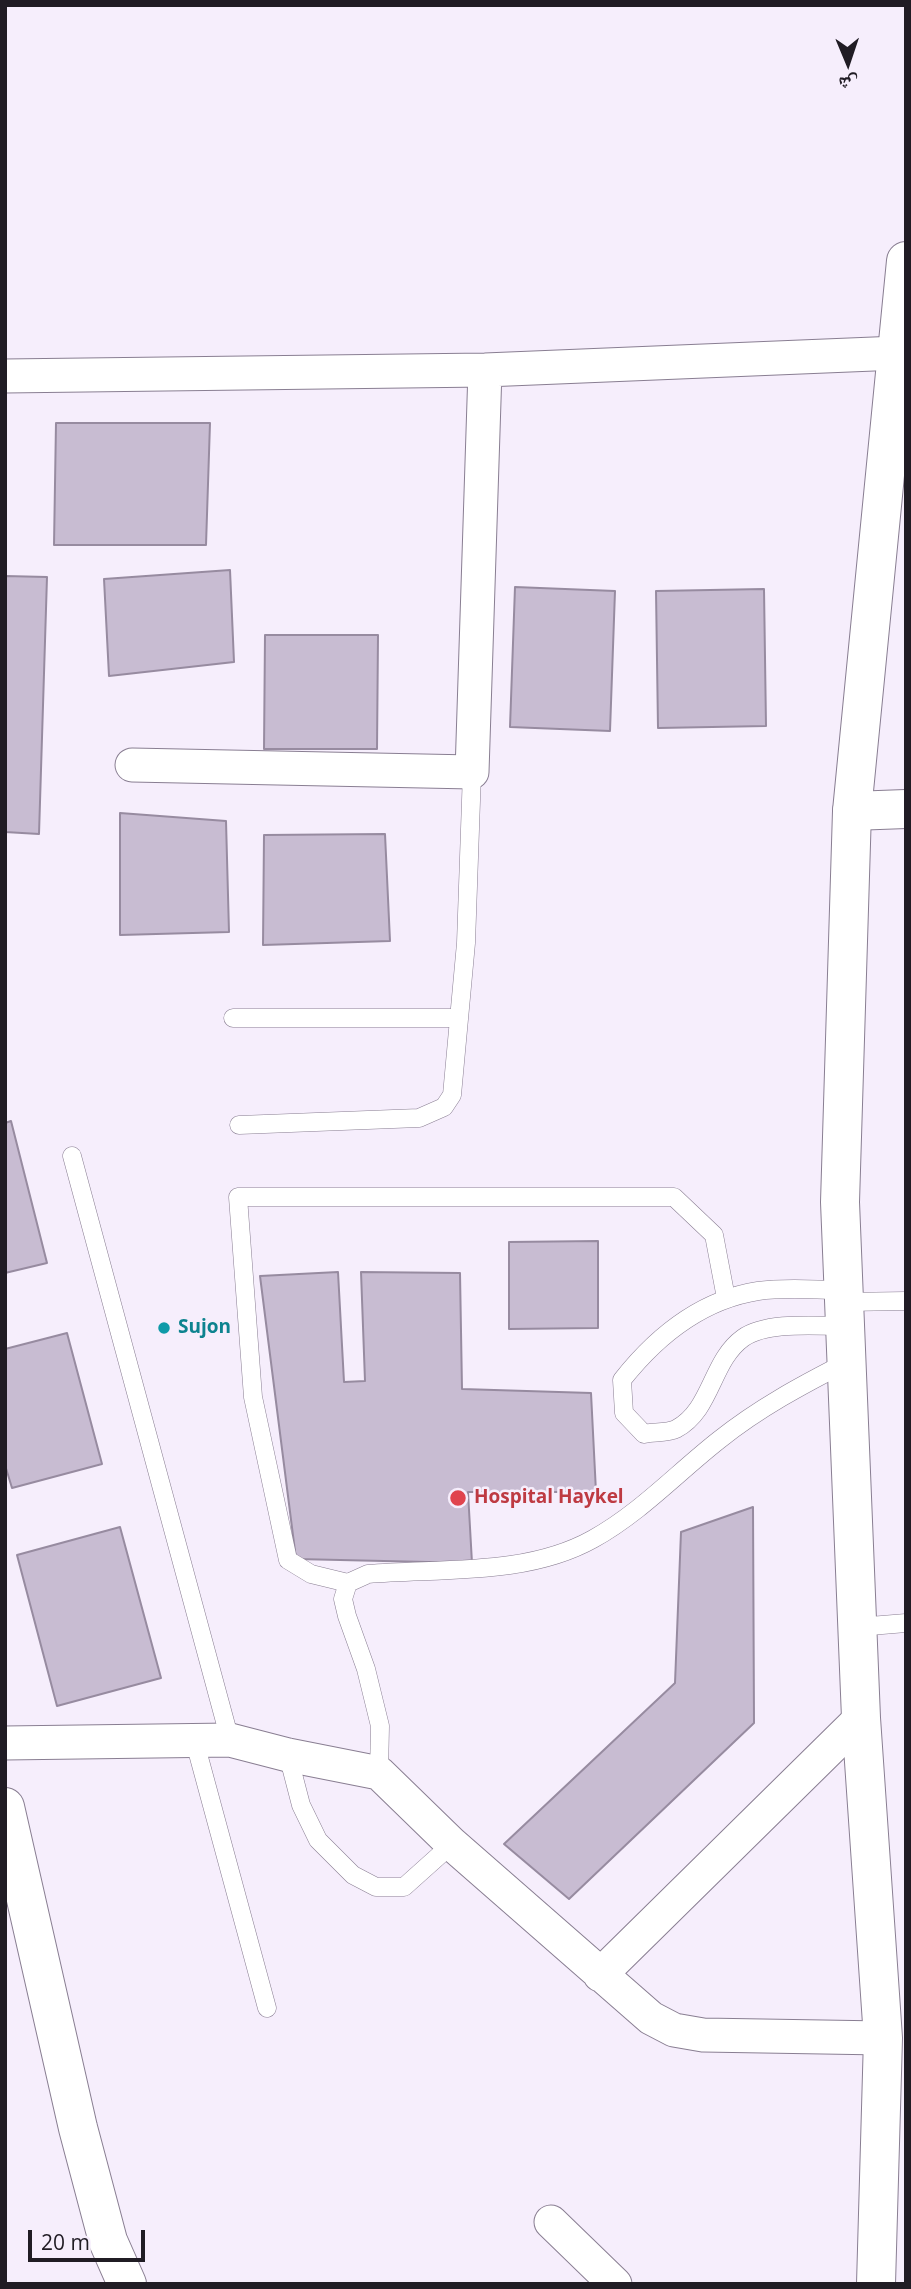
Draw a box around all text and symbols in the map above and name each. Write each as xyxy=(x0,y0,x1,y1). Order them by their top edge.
north arrow xyxy=(813,28,883,98)
text: ش xyxy=(838,71,859,97)
place label: Sujon xyxy=(178,1317,231,1339)
marker: Sujon xyxy=(156,1320,172,1336)
place label: Hospital Haykel xyxy=(474,1487,624,1509)
marker: Hospital Haykel xyxy=(448,1488,468,1508)
scale bar xyxy=(32,2216,149,2260)
text: 20 m xyxy=(41,2228,90,2256)

